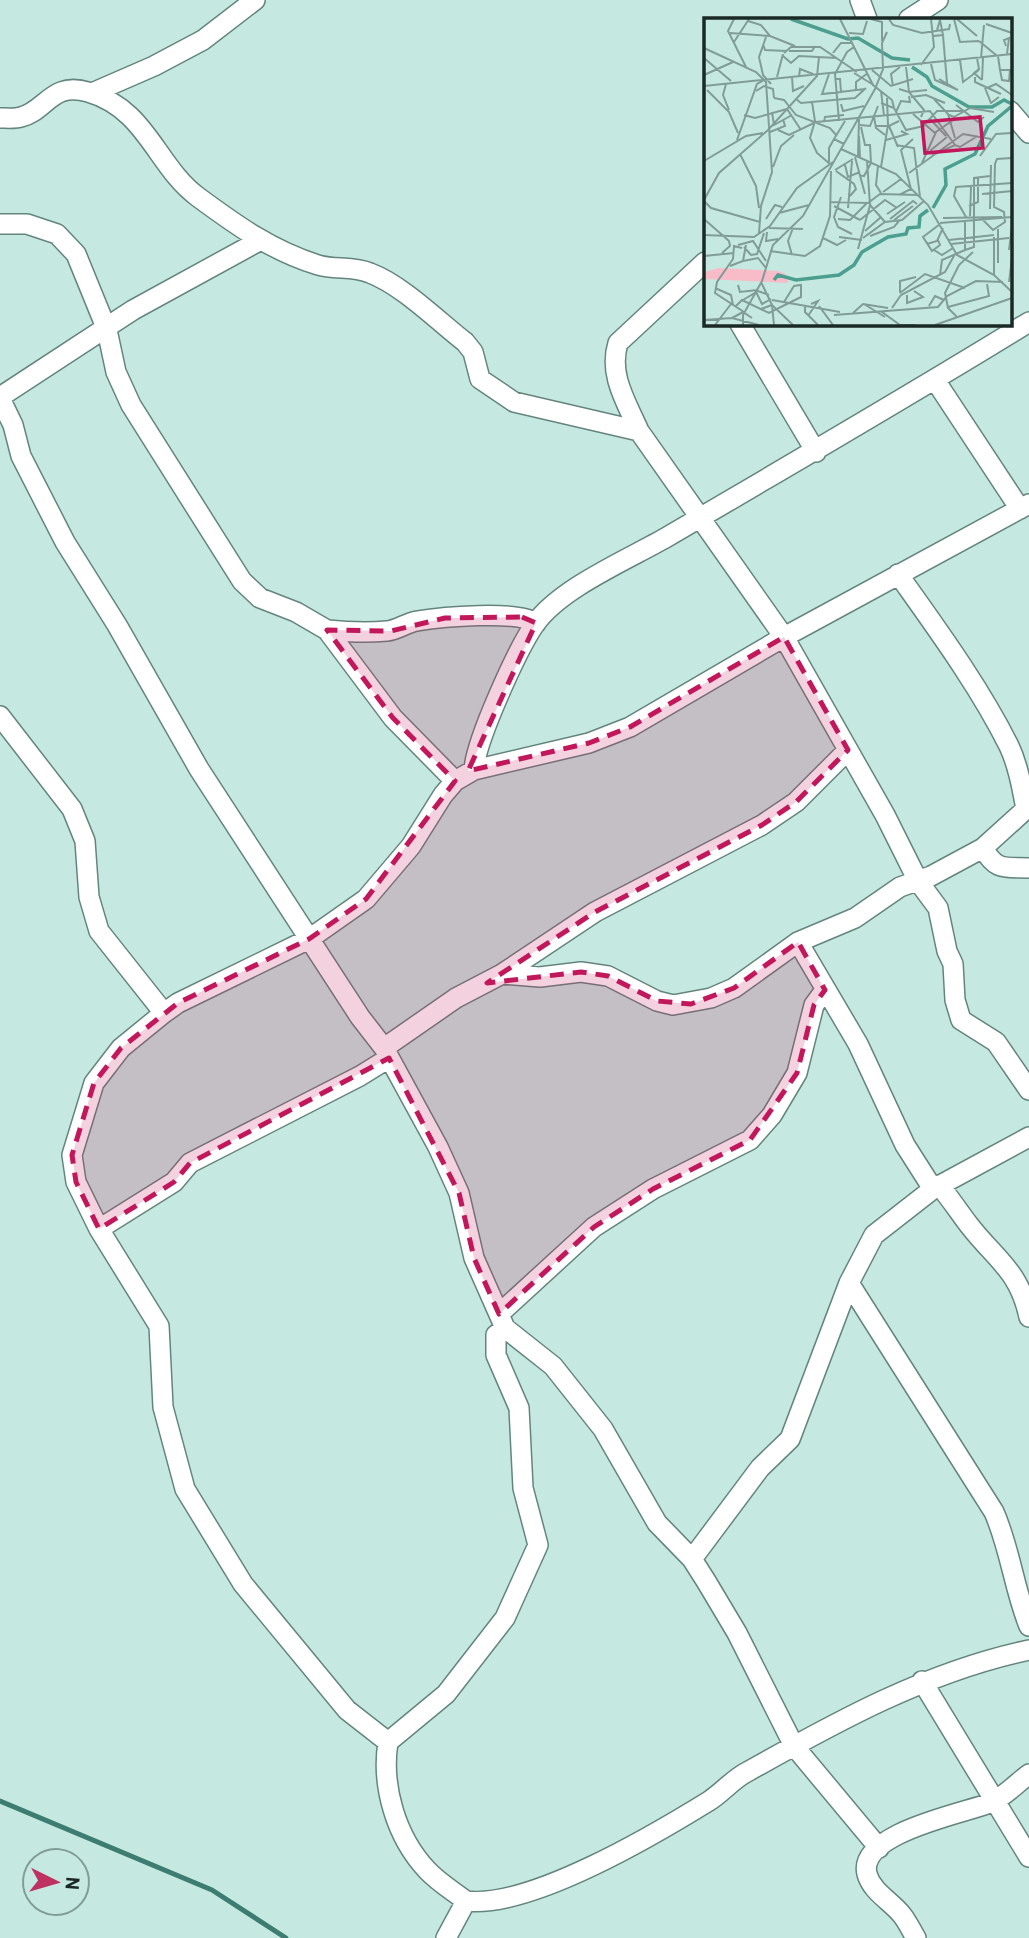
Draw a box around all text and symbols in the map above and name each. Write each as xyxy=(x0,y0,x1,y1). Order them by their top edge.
inset map xyxy=(704,18,1012,326)
north arrow xyxy=(21,1847,91,1917)
text: N xyxy=(61,1876,85,1891)

